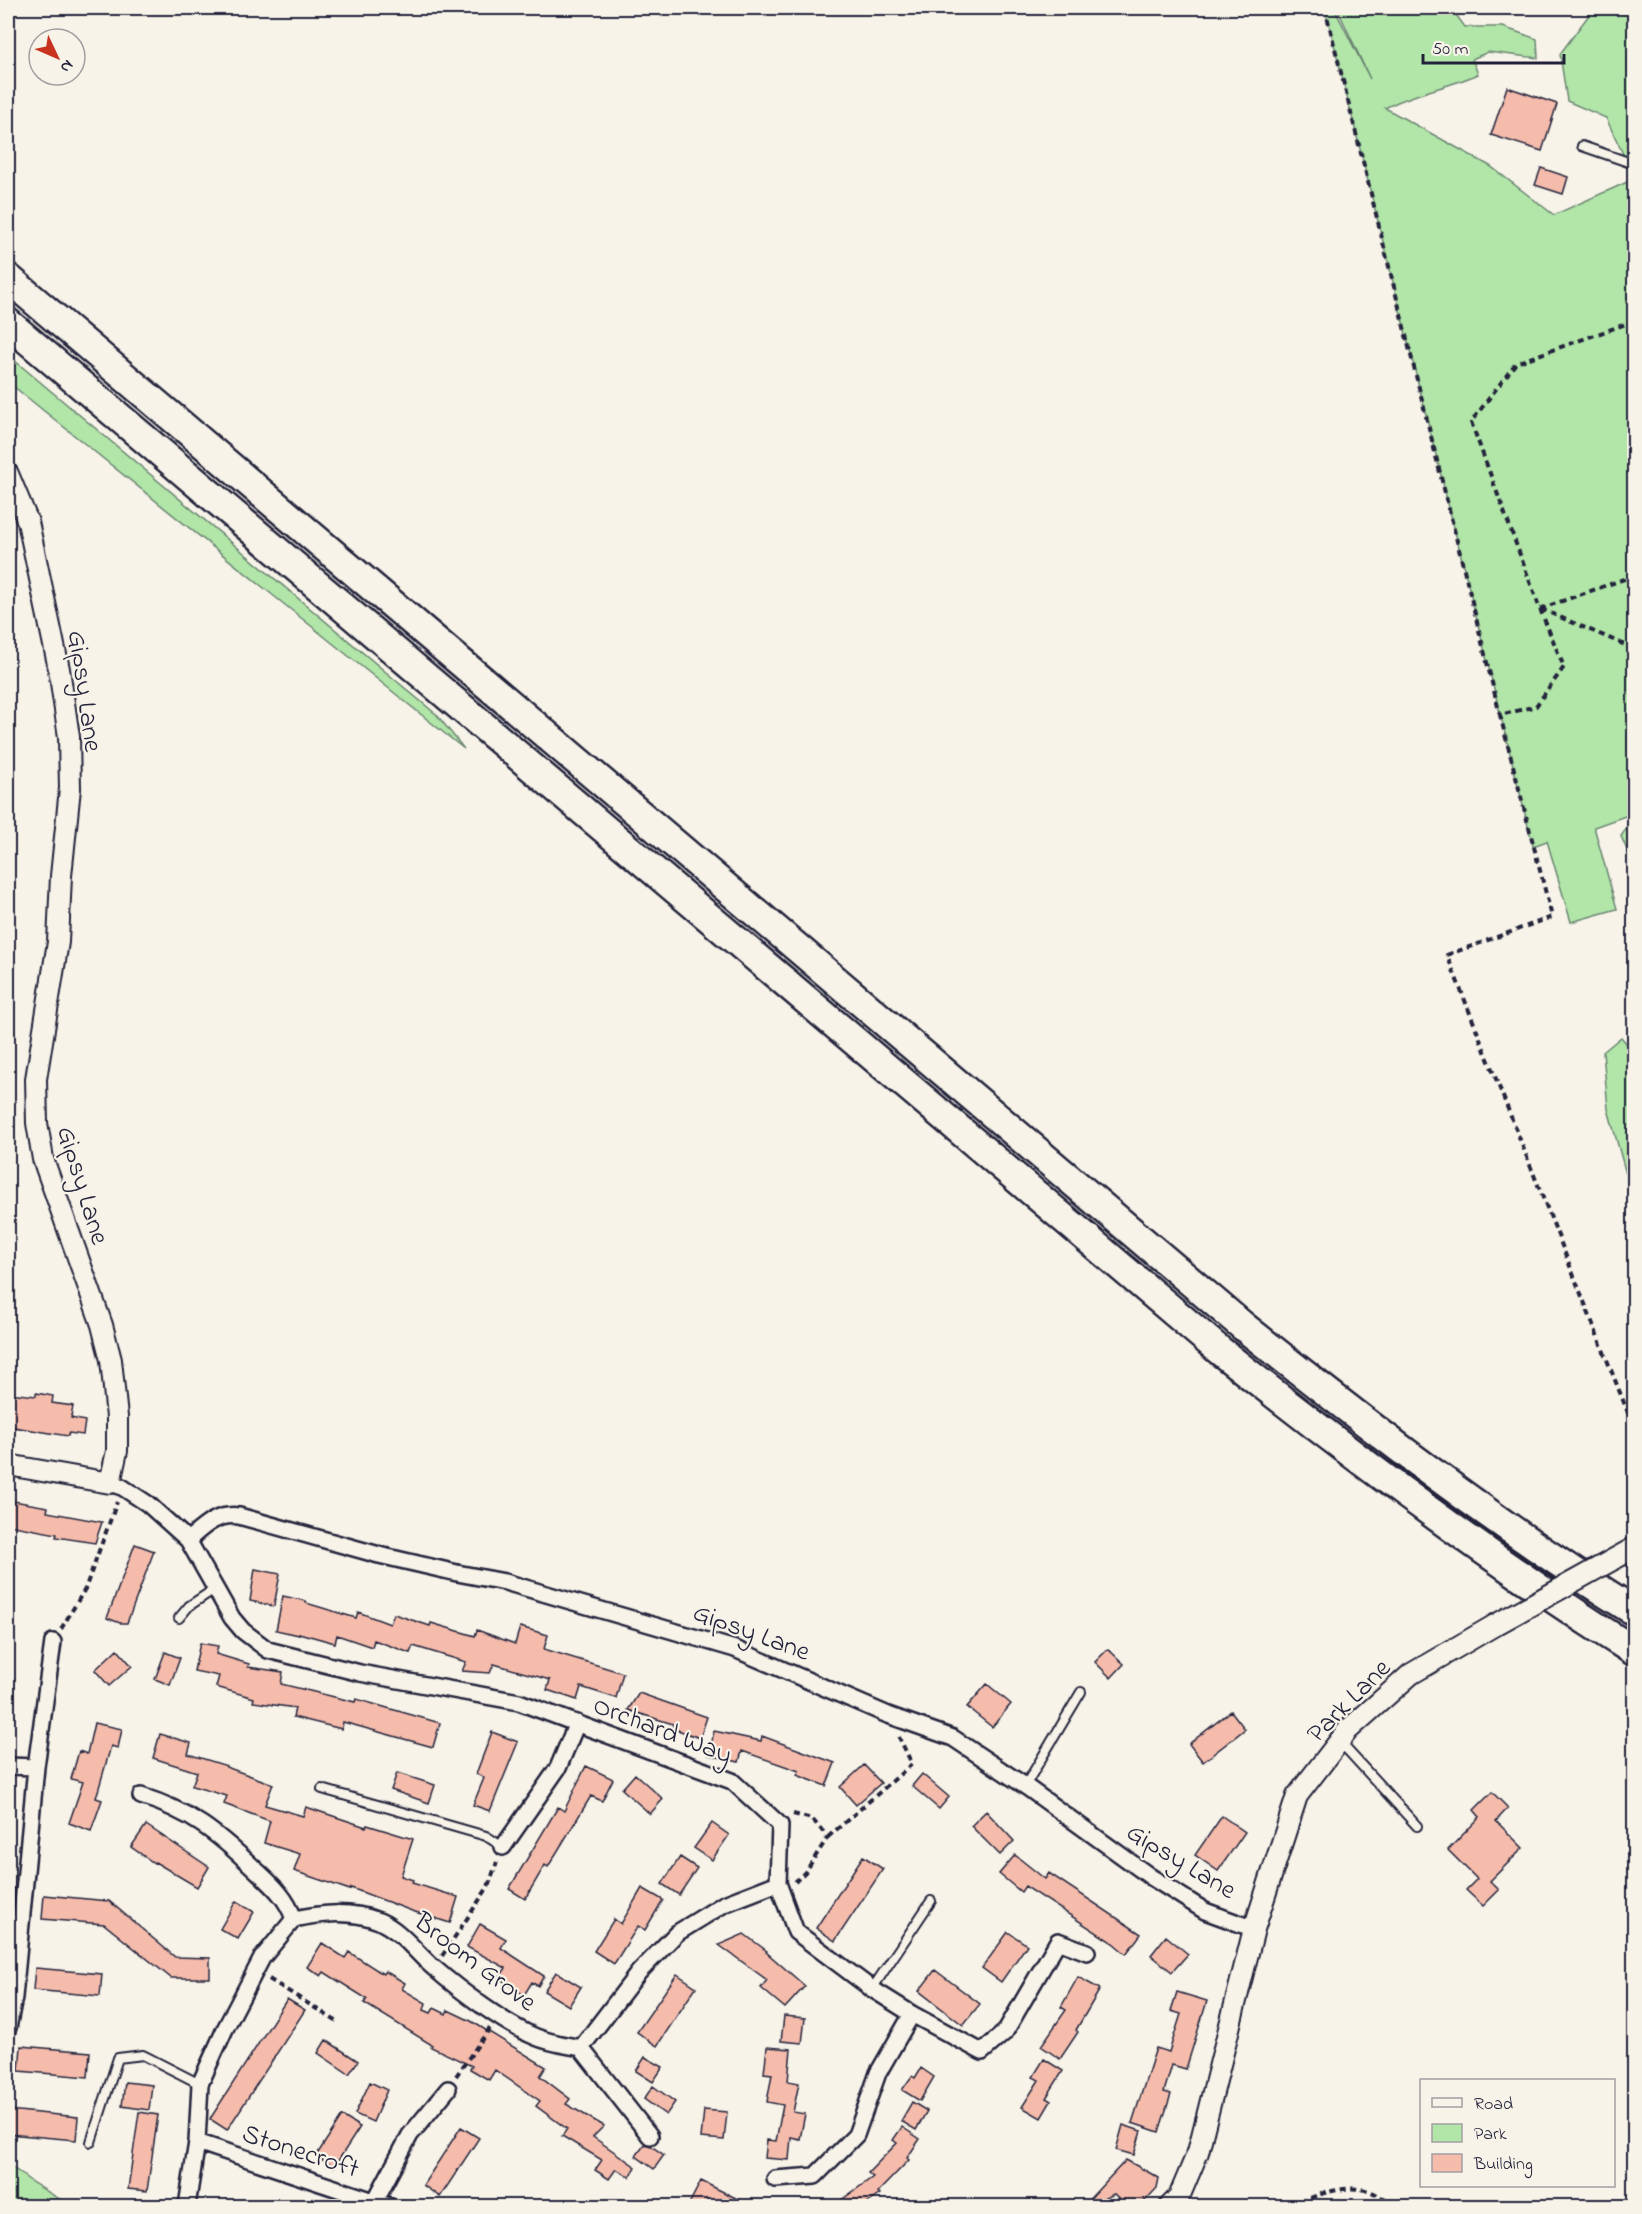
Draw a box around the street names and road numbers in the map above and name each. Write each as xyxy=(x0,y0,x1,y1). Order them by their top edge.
street label: Gipsy Lane xyxy=(56,628,111,755)
street label: Gipsy Lane xyxy=(45,1122,118,1251)
street label: Gipsy Lane xyxy=(687,1594,816,1673)
street label: Park Lane xyxy=(1299,1650,1401,1753)
street label: Orchard Way xyxy=(587,1687,737,1776)
street label: Gipsy Lane xyxy=(1118,1814,1244,1911)
street label: Broom Grove xyxy=(404,1903,545,2023)
street label: Stonecroft xyxy=(237,2115,364,2190)

